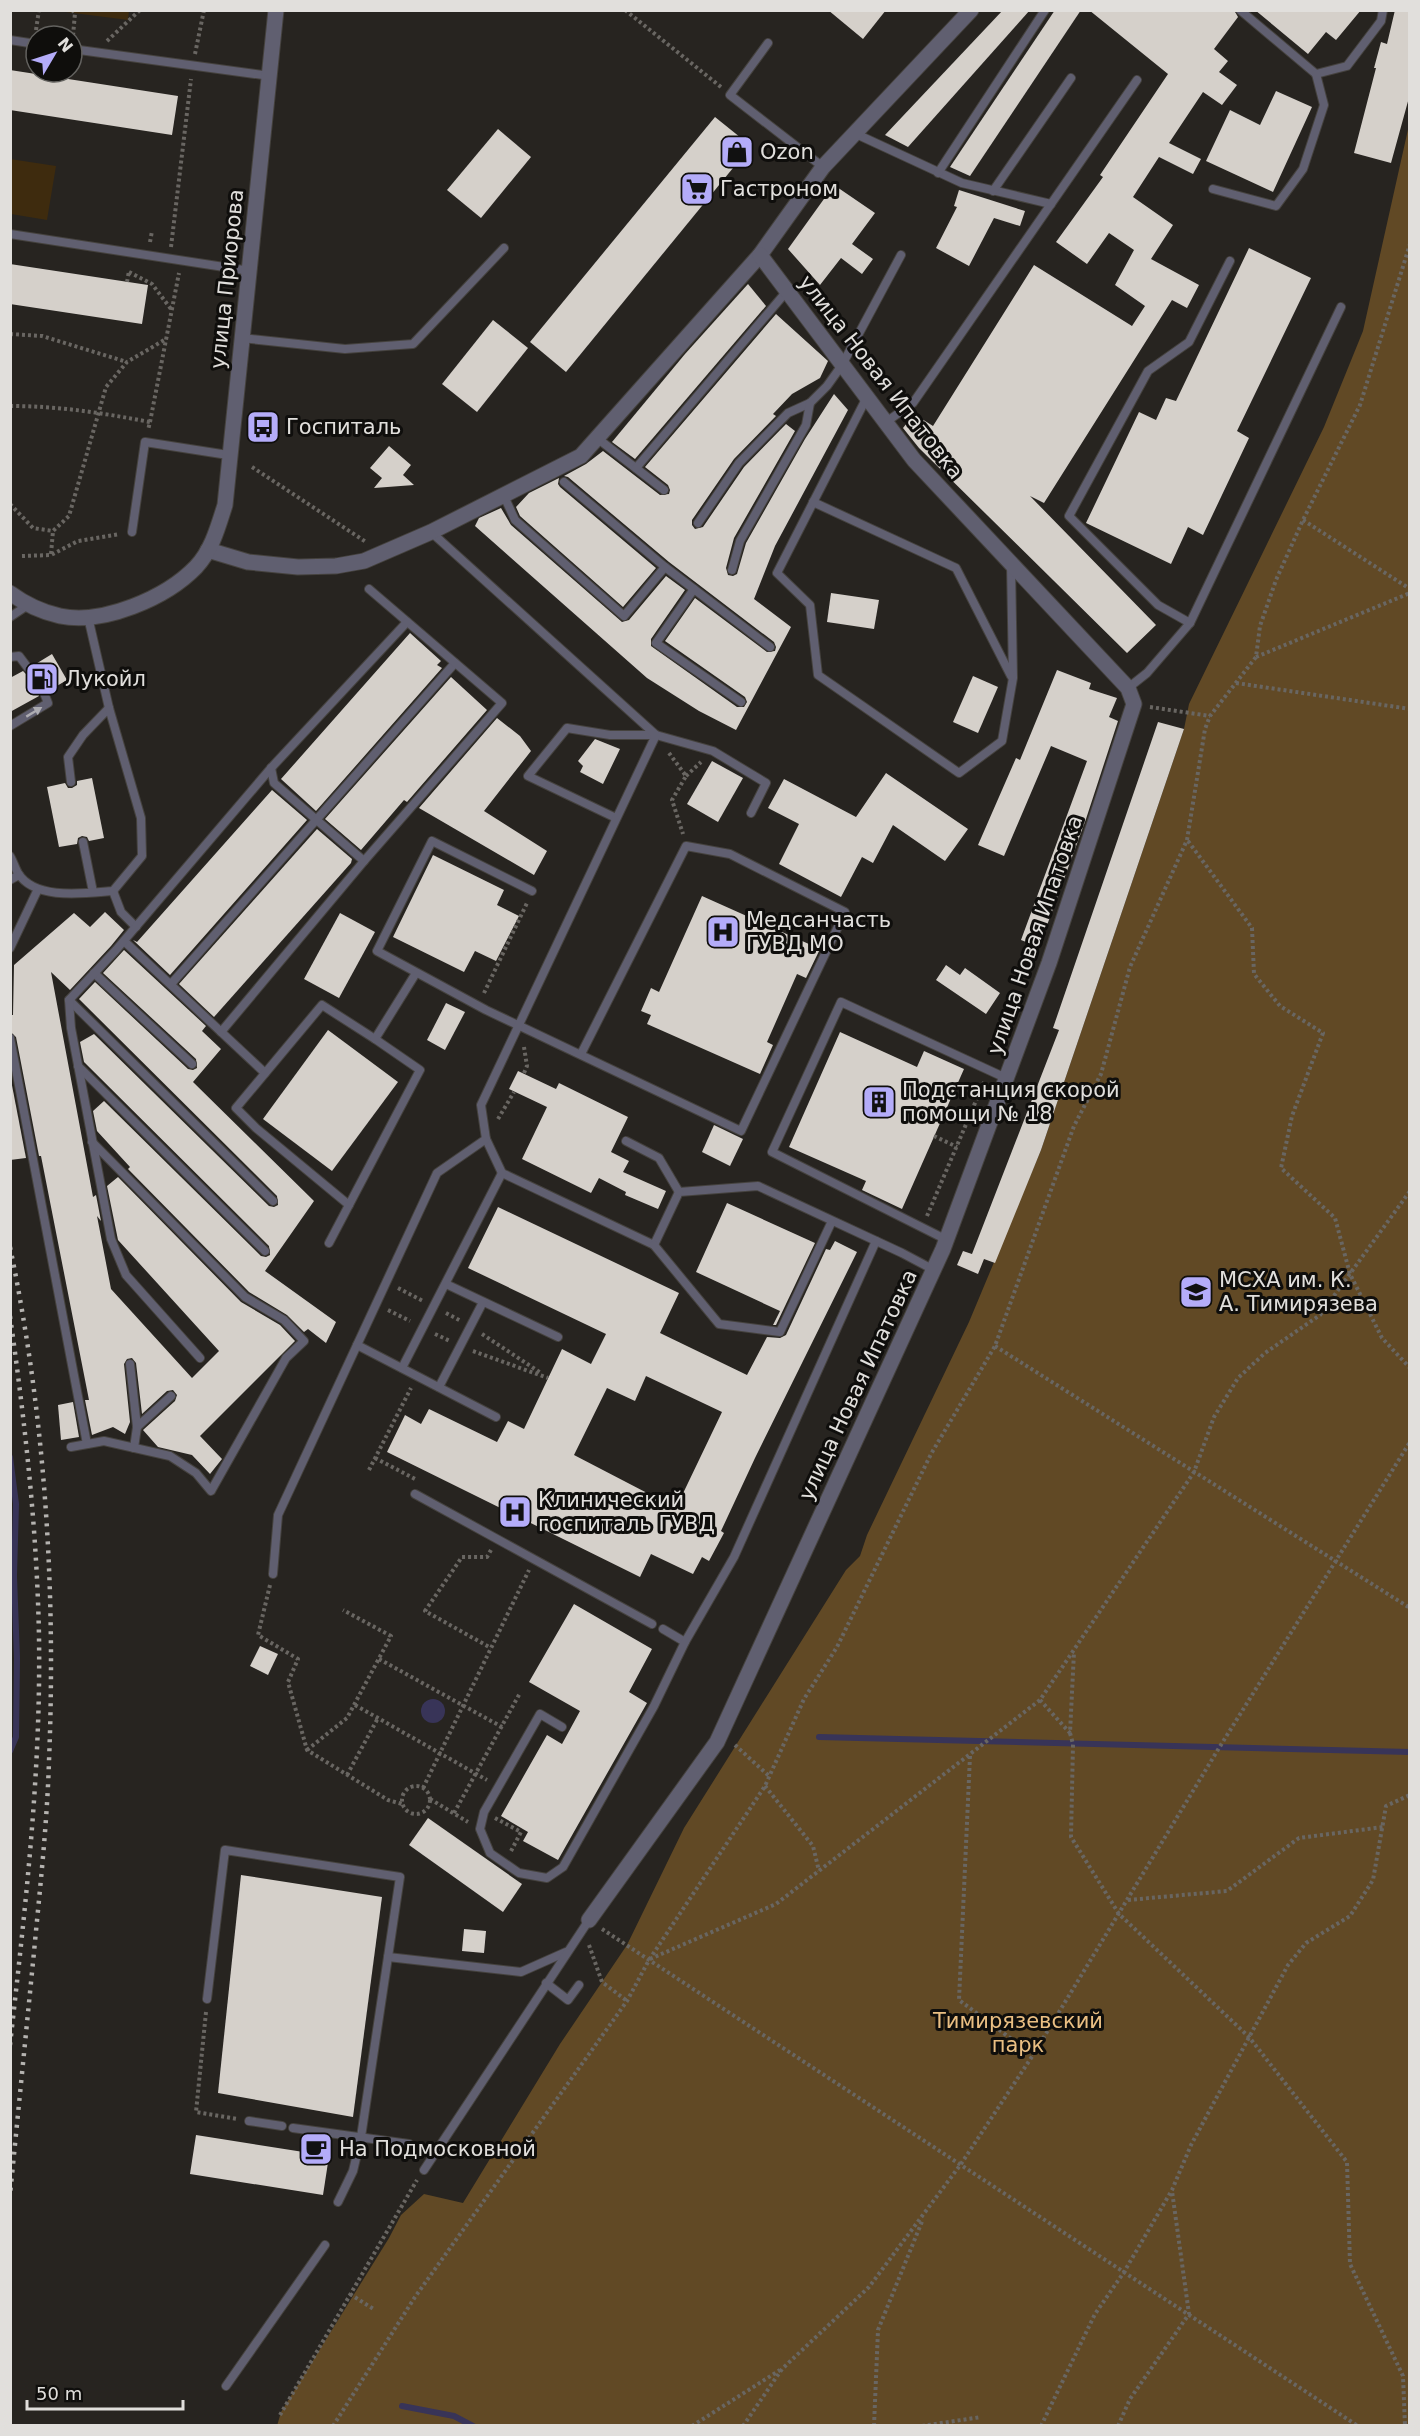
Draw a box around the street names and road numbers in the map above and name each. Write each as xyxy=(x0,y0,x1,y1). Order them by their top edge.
street label: улица Приорова xyxy=(206,188,248,370)
street label: улица Новая Ипатовка xyxy=(794,270,968,484)
street label: улица Новая Ипатовка xyxy=(983,812,1087,1058)
street label: улица Новая Ипатовка xyxy=(794,1266,922,1504)

